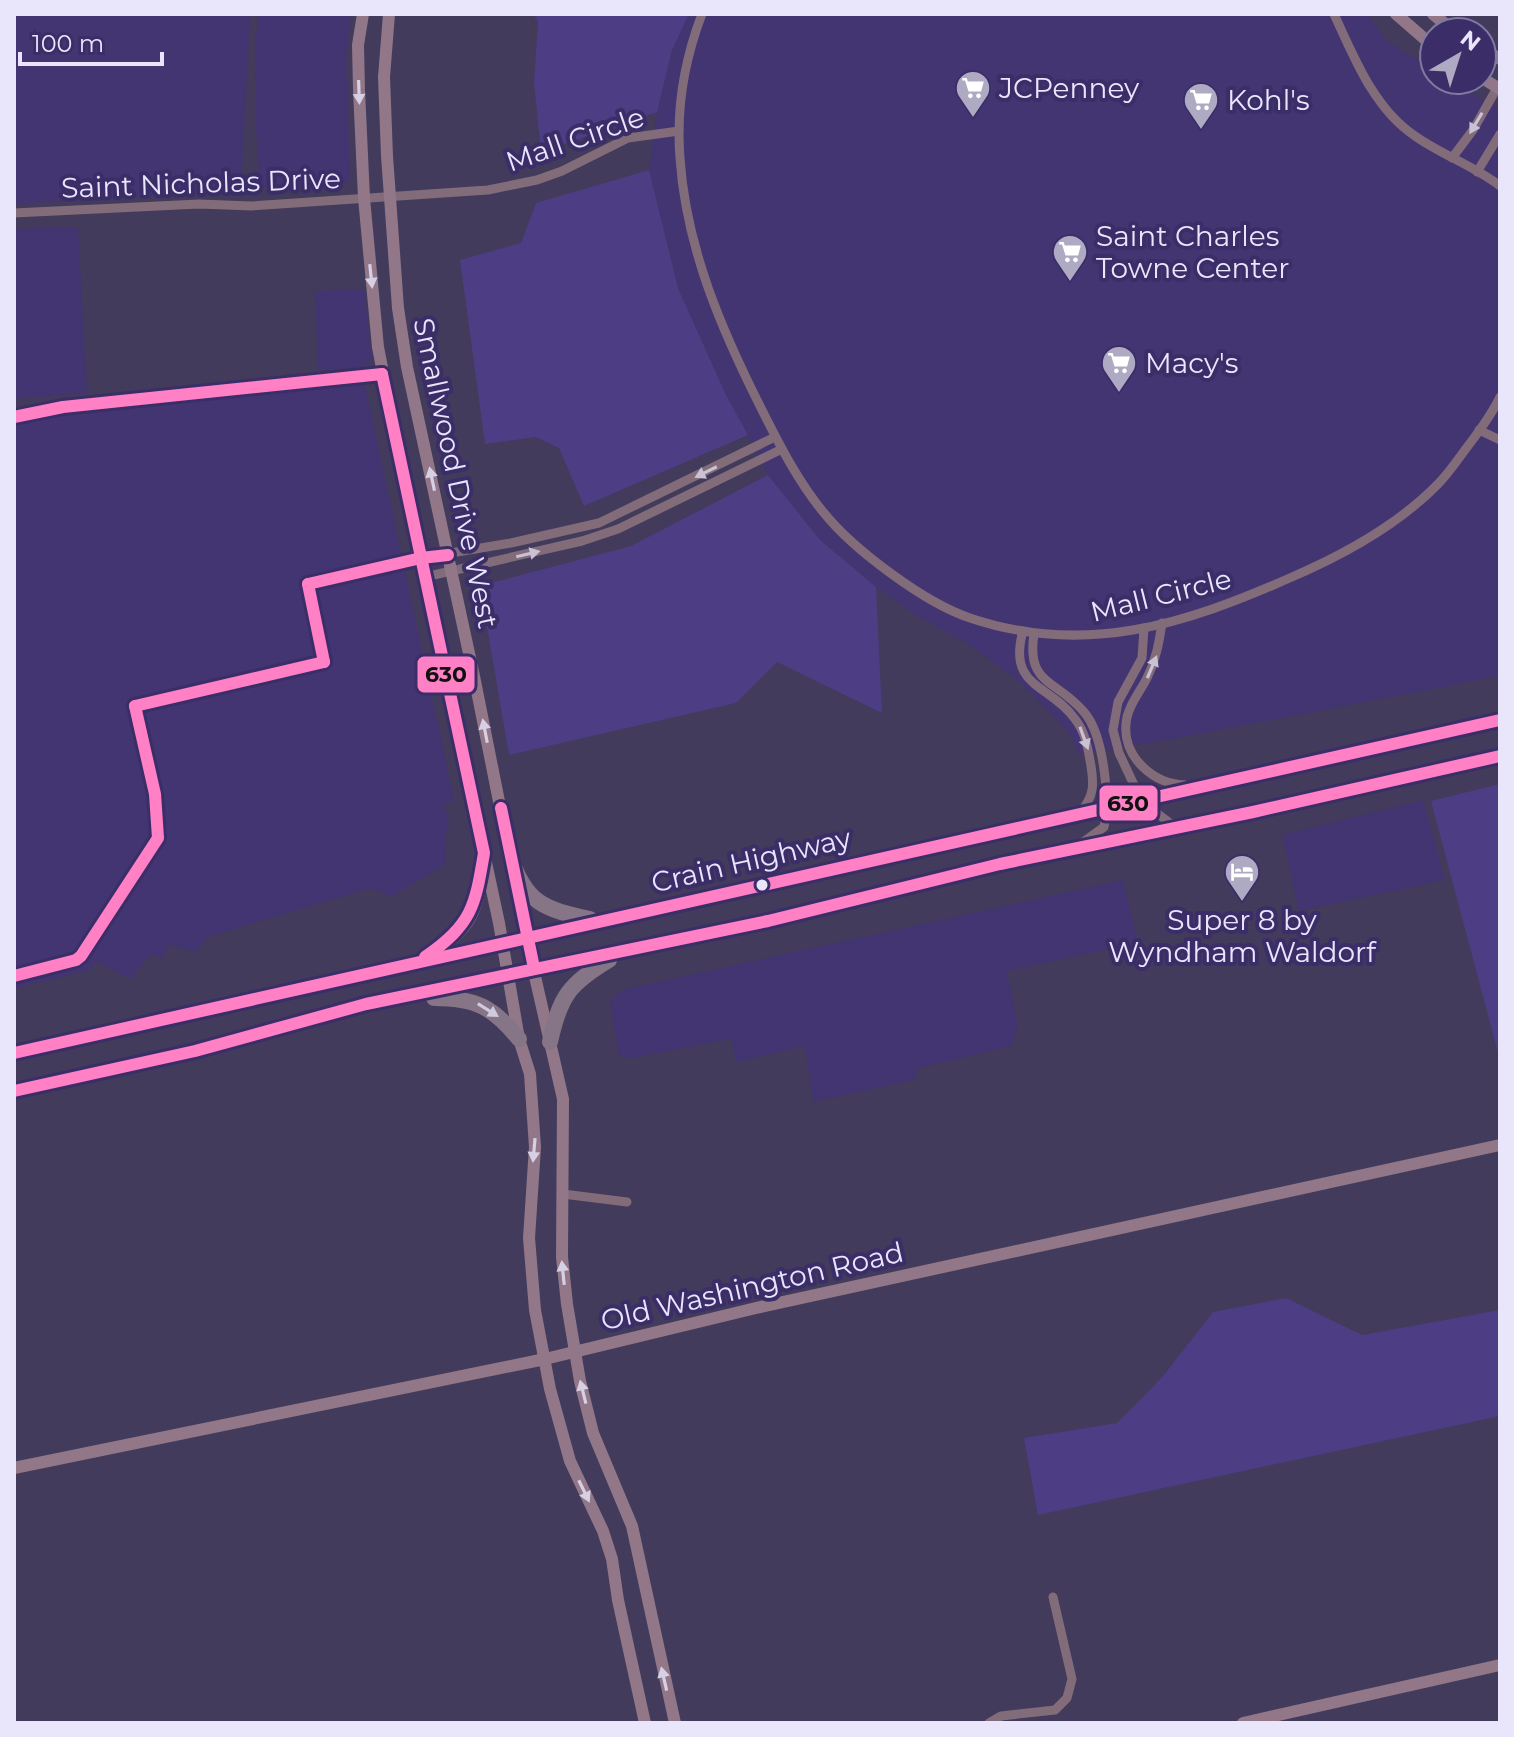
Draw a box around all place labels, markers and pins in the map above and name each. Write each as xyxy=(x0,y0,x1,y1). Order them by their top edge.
supermarket icon: JCPenney xyxy=(954,69,992,119)
place label: JCPenney xyxy=(998,71,1140,105)
supermarket icon: Kohl's xyxy=(1182,81,1220,131)
place label: Kohl's xyxy=(1227,83,1310,117)
place label: Saint Charles Towne Center xyxy=(1096,219,1290,285)
supermarket icon: Saint Charles Towne Center xyxy=(1051,233,1089,283)
supermarket icon: Macy's xyxy=(1100,344,1138,394)
place label: Macy's xyxy=(1145,346,1238,380)
hotel icon: Super 8 by Wyndham Waldorf xyxy=(1223,853,1261,903)
unlabelled marker xyxy=(754,877,770,893)
place label: Super 8 by Wyndham Waldorf xyxy=(1108,903,1377,969)

